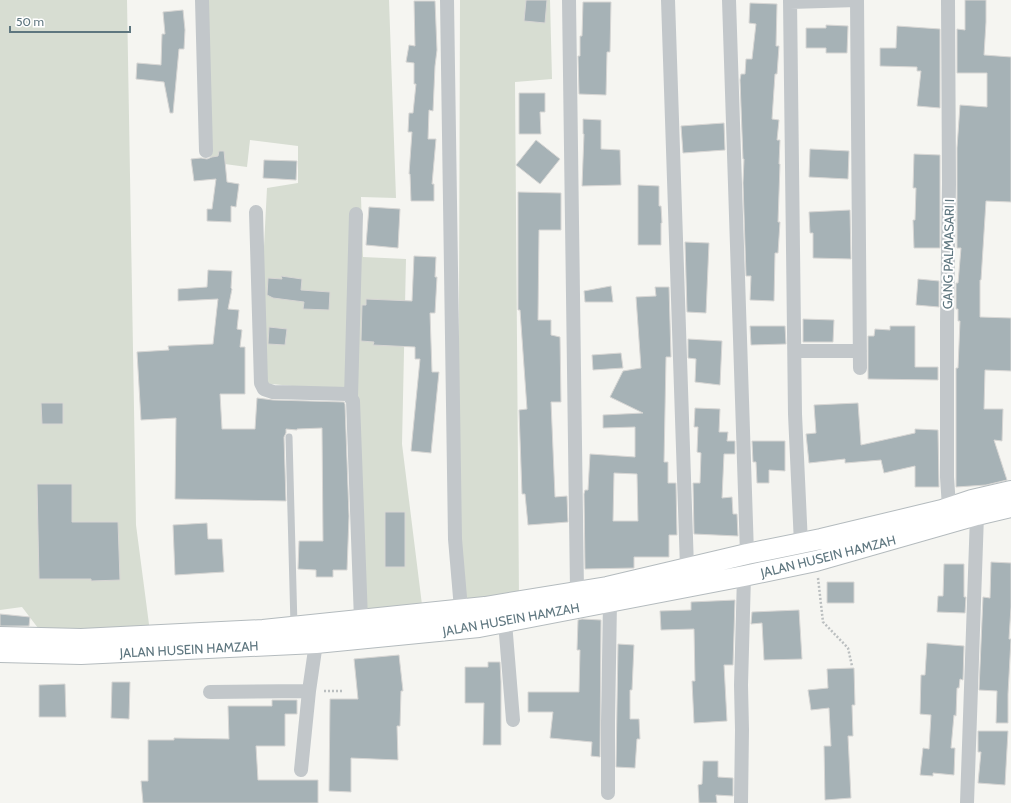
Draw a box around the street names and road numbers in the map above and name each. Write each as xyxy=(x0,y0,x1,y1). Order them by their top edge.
street label: GANG PALMASARI I xyxy=(939,199,957,309)
street label: JALAN HUSEIN HAMZAH xyxy=(758,531,897,581)
street label: JALAN HUSEIN HAMZAH xyxy=(440,599,581,639)
street label: JALAN HUSEIN HAMZAH xyxy=(118,637,259,661)

